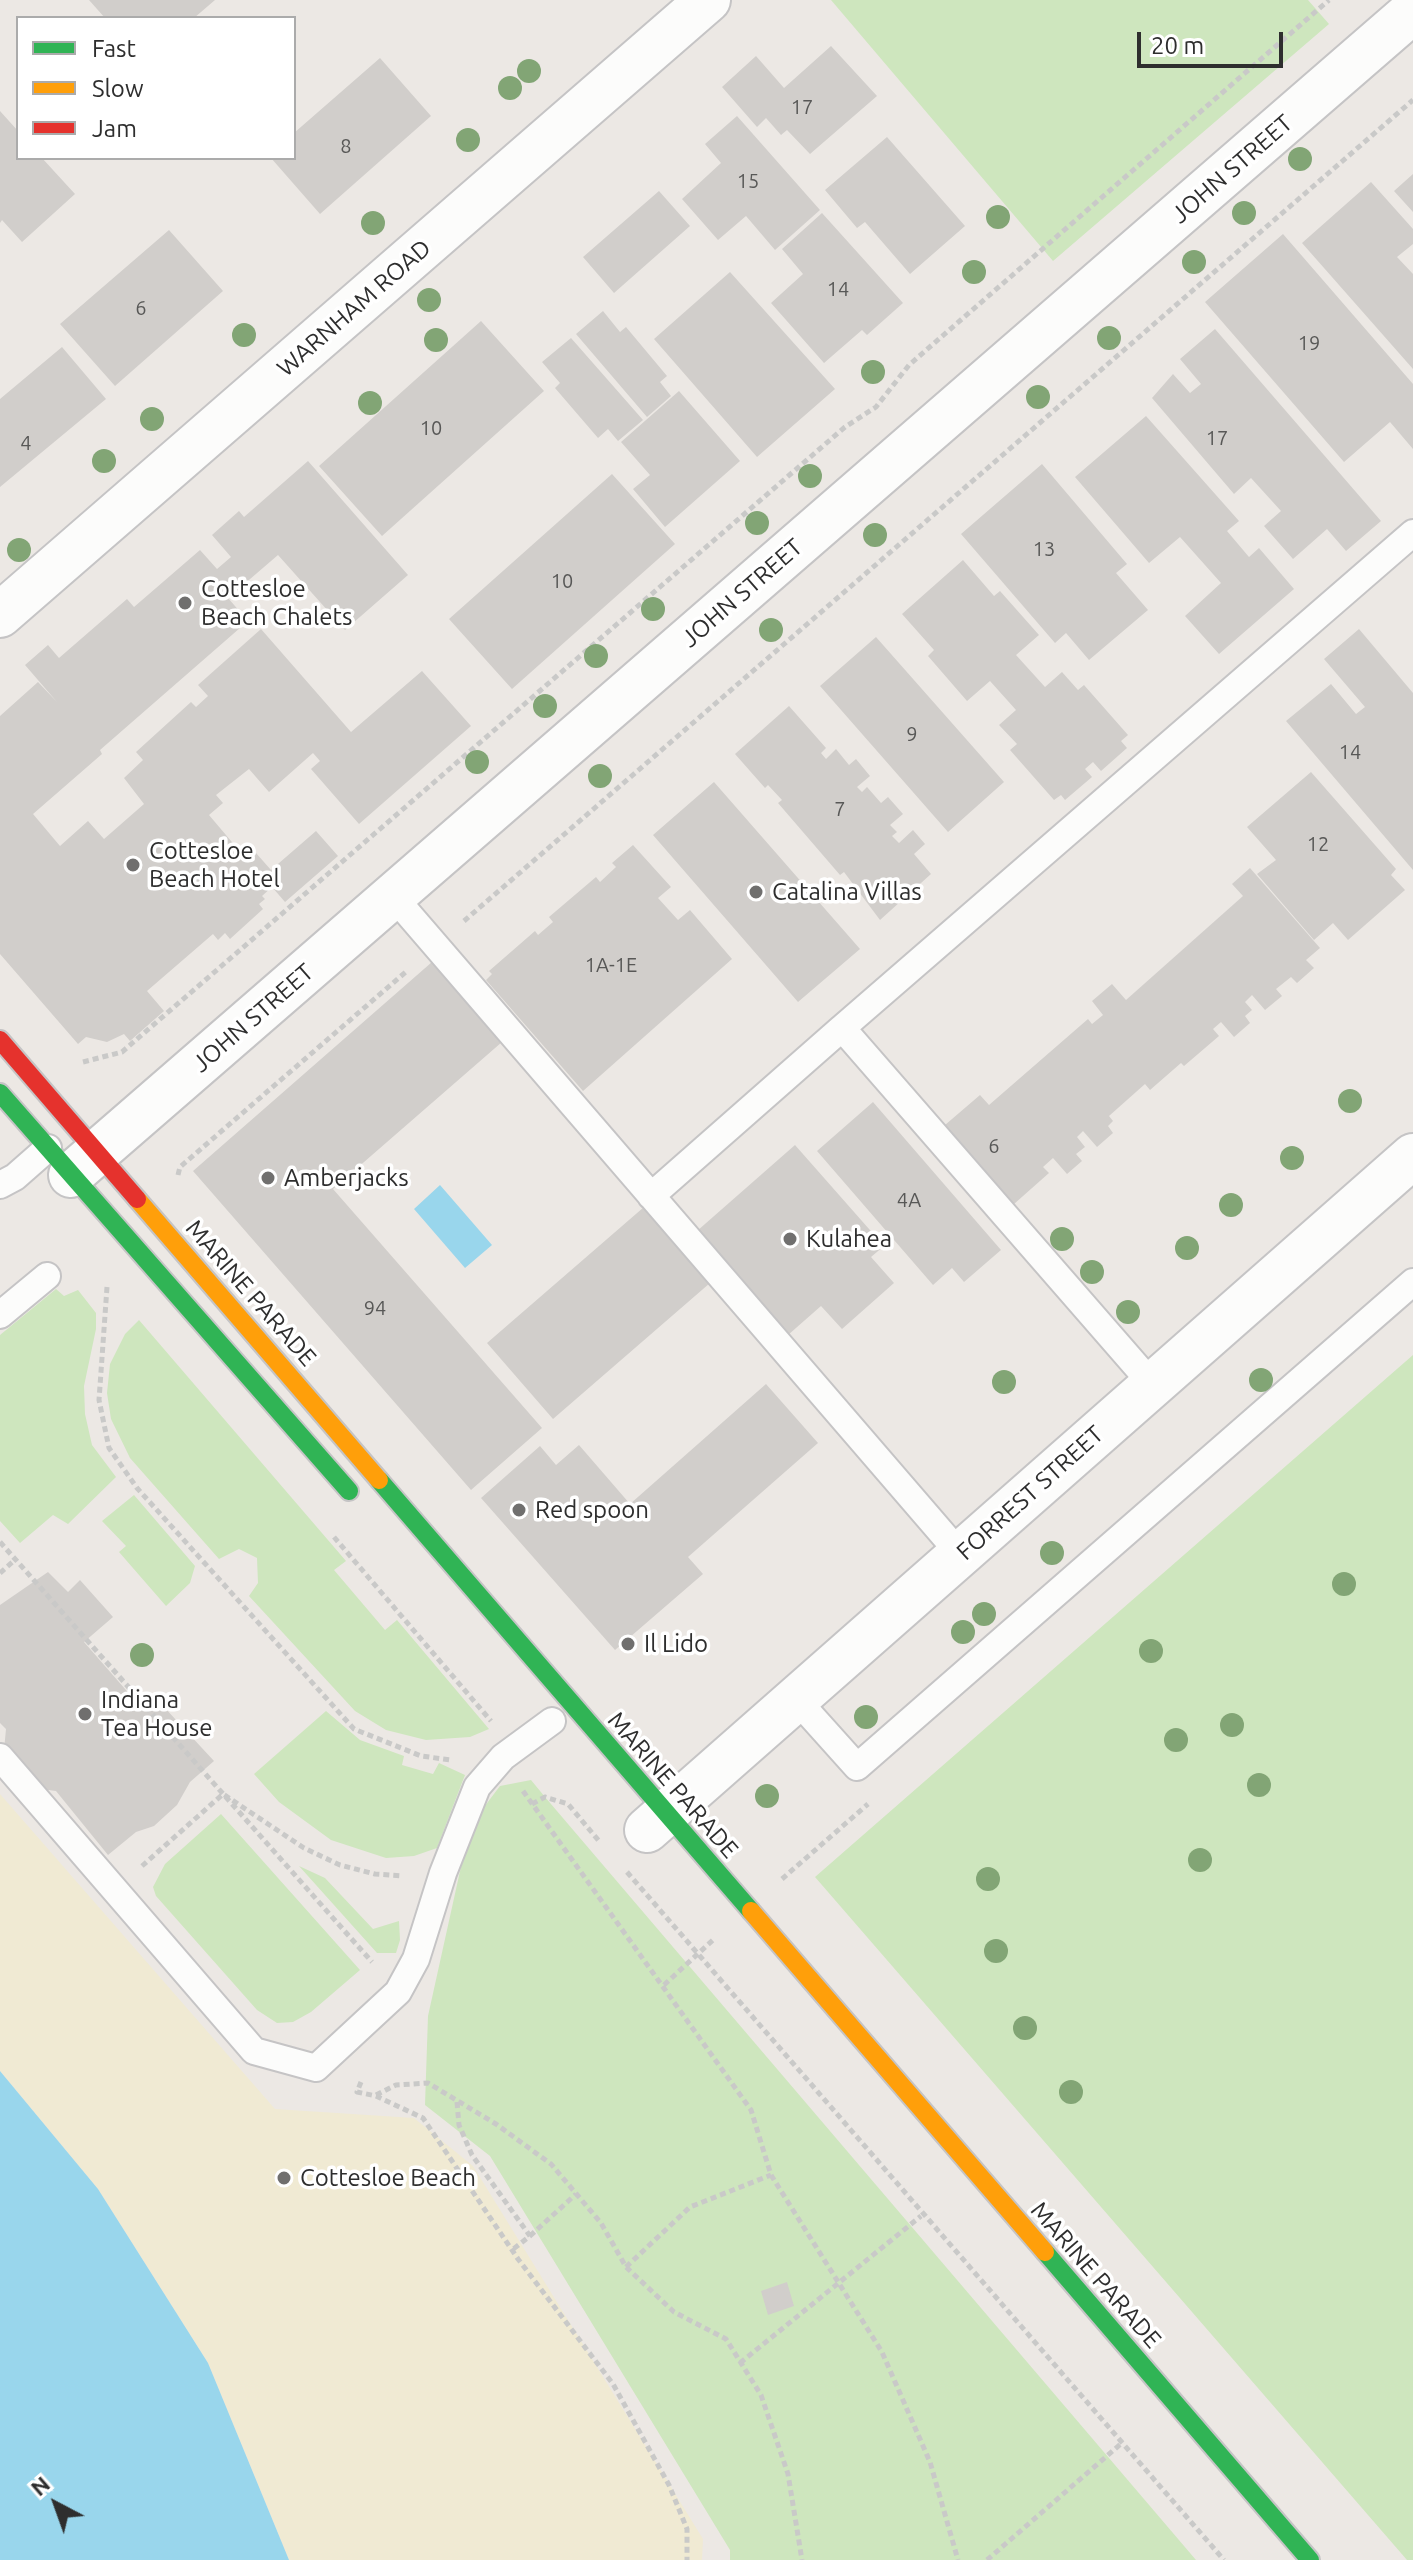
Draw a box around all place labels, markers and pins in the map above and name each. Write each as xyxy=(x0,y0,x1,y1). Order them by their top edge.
place label: Cottesloe Beach Chalets xyxy=(201,575,352,631)
marker: Cottesloe Beach Chalets xyxy=(176,594,194,612)
place label: Cottesloe Beach Hotel xyxy=(149,837,280,893)
marker: Cottesloe Beach Hotel xyxy=(124,856,142,874)
place label: Catalina Villas xyxy=(772,878,922,906)
marker: Catalina Villas xyxy=(747,883,765,901)
place label: Amberjacks xyxy=(284,1164,409,1192)
marker: Amberjacks xyxy=(259,1169,277,1187)
place label: Kulahea xyxy=(806,1225,892,1253)
marker: Kulahea xyxy=(781,1230,799,1248)
place label: Red spoon xyxy=(535,1496,649,1524)
marker: Red spoon xyxy=(510,1501,528,1519)
place label: Il Lido xyxy=(644,1630,708,1658)
marker: Il Lido xyxy=(619,1635,637,1653)
place label: Indiana Tea House xyxy=(101,1686,212,1742)
marker: Indiana Tea House xyxy=(76,1705,94,1723)
place label: Cottesloe Beach xyxy=(300,2164,476,2192)
marker: Cottesloe Beach xyxy=(275,2169,293,2187)

